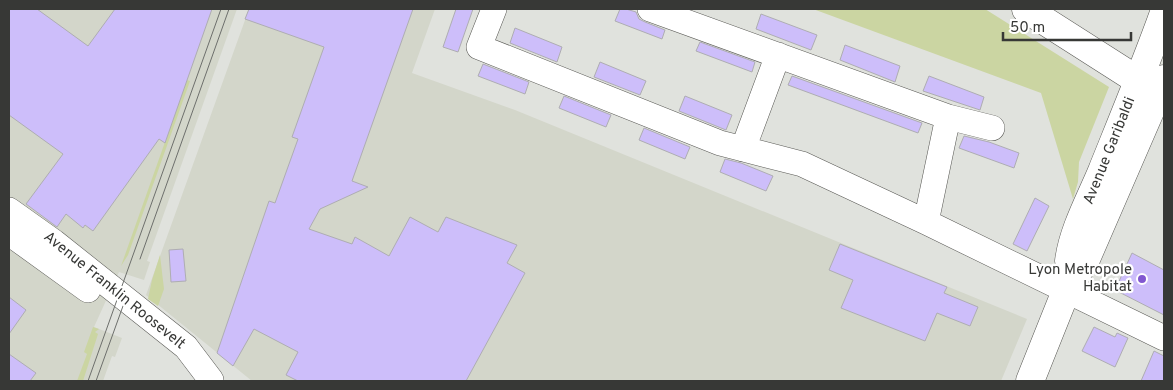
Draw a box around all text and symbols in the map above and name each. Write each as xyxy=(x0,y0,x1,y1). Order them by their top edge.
scale bar xyxy=(1003,10,1130,42)
text: 50 m xyxy=(1010,19,1045,38)
street label: Avenue Garibaldi xyxy=(1080,94,1140,208)
street label: Avenue Franklin Roosevelt xyxy=(39,228,189,354)
place label: Lyon Metropole Habitat xyxy=(1028,261,1132,297)
marker: Lyon Metropole Habitat xyxy=(1136,273,1148,285)

